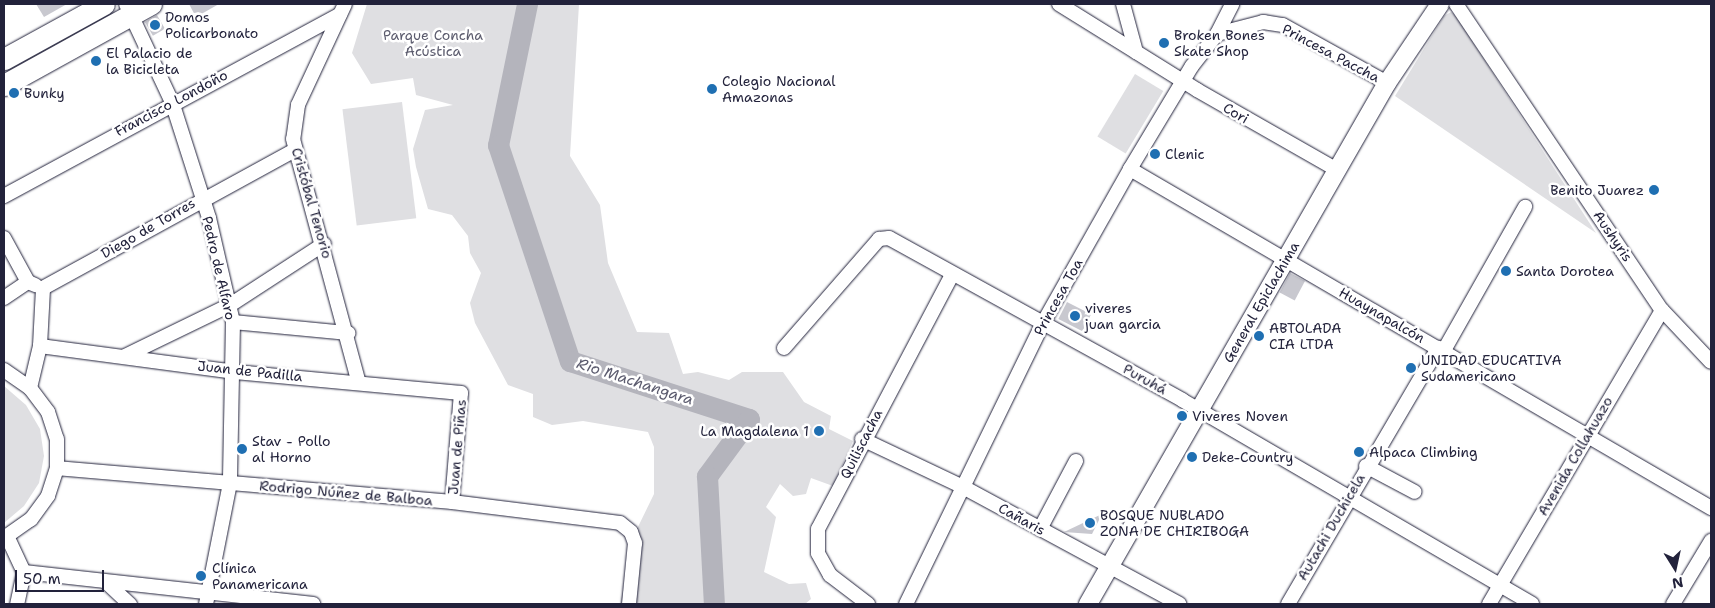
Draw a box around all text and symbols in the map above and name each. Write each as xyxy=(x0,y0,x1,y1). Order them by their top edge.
place label: Domos Policarbonato xyxy=(165,9,258,41)
marker: Domos Policarbonato xyxy=(149,19,161,31)
street label: Princesa Paccha xyxy=(1279,20,1383,86)
park label: Parque Concha Acústica xyxy=(383,27,483,59)
place label: Broken Bones Skate Shop xyxy=(1174,27,1265,59)
marker: Broken Bones Skate Shop xyxy=(1158,37,1170,49)
place label: El Palacio de la Bicicleta xyxy=(106,45,193,78)
marker: El Palacio de la Bicicleta xyxy=(90,55,102,67)
street label: Francisco Londoño xyxy=(112,66,230,140)
place label: Colegio Nacional Amazonas xyxy=(722,73,835,105)
marker: Colegio Nacional Amazonas xyxy=(706,83,718,95)
place label: Bunky xyxy=(24,85,65,101)
marker: Bunky xyxy=(8,87,20,99)
street label: Cori xyxy=(1220,99,1252,127)
street label: Cristóbal Tenorio xyxy=(288,146,336,260)
place label: Clenic xyxy=(1165,146,1205,162)
marker: Clenic xyxy=(1149,148,1161,160)
place label: Benito Juarez xyxy=(1550,182,1644,198)
marker: Benito Juarez xyxy=(1648,184,1660,196)
street label: Diego de Torres xyxy=(98,194,198,262)
street label: Aushyris xyxy=(1590,207,1636,265)
street label: Pedro de Alfaro xyxy=(199,214,239,322)
street label: General Epiclachima xyxy=(1219,238,1303,366)
street label: Princesa Toa xyxy=(1030,256,1086,338)
place label: Santa Dorotea xyxy=(1516,263,1614,279)
marker: Santa Dorotea xyxy=(1500,265,1512,277)
street label: Huaynapalcón xyxy=(1336,284,1428,346)
place label: viveres juan garcia xyxy=(1085,300,1161,332)
marker: viveres juan garcia xyxy=(1069,310,1081,322)
place label: ABTOLADA CIA LTDA xyxy=(1269,320,1341,352)
marker: ABTOLADA CIA LTDA xyxy=(1253,330,1265,342)
place label: UNIDAD EDUCATIVA Sudamericano xyxy=(1421,352,1562,384)
water label: Rio Machangara xyxy=(574,355,696,409)
street label: Juan de Padilla xyxy=(197,357,303,385)
street label: Puruhá xyxy=(1120,360,1170,398)
marker: UNIDAD EDUCATIVA Sudamericano xyxy=(1405,362,1417,374)
street label: Avenida Collahuazo xyxy=(1534,393,1616,519)
street label: Juan de Piñas xyxy=(444,399,470,495)
street label: Quiliscacha xyxy=(836,406,886,482)
place label: Viveres Noven xyxy=(1192,408,1288,424)
marker: Viveres Noven xyxy=(1176,410,1188,422)
place label: La Magdalena 1 xyxy=(700,423,809,439)
marker: La Magdalena 1 xyxy=(813,425,825,437)
place label: Stav - Pollo al Horno xyxy=(252,433,330,466)
marker: Stav - Pollo al Horno xyxy=(236,443,248,455)
place label: Alpaca Climbing xyxy=(1369,444,1478,460)
marker: Alpaca Climbing xyxy=(1353,446,1365,458)
place label: Deke-Country xyxy=(1202,449,1293,465)
marker: Deke-Country xyxy=(1186,451,1198,463)
street label: Autachi Duchicela xyxy=(1294,471,1368,583)
street label: Rodrigo Núñez de Balboa xyxy=(259,477,433,509)
street label: Cañaris xyxy=(996,499,1048,539)
place label: BOSQUE NUBLADO ZONA DE CHIRIBOGA xyxy=(1100,507,1249,540)
marker: BOSQUE NUBLADO ZONA DE CHIRIBOGA xyxy=(1084,517,1096,529)
north arrow xyxy=(1650,543,1700,593)
scale bar xyxy=(18,560,106,592)
place label: Clínica Panamericana xyxy=(212,560,308,592)
text: 50 m xyxy=(23,569,61,589)
marker: Clínica Panamericana xyxy=(194,569,208,583)
text: N xyxy=(1671,573,1685,593)

